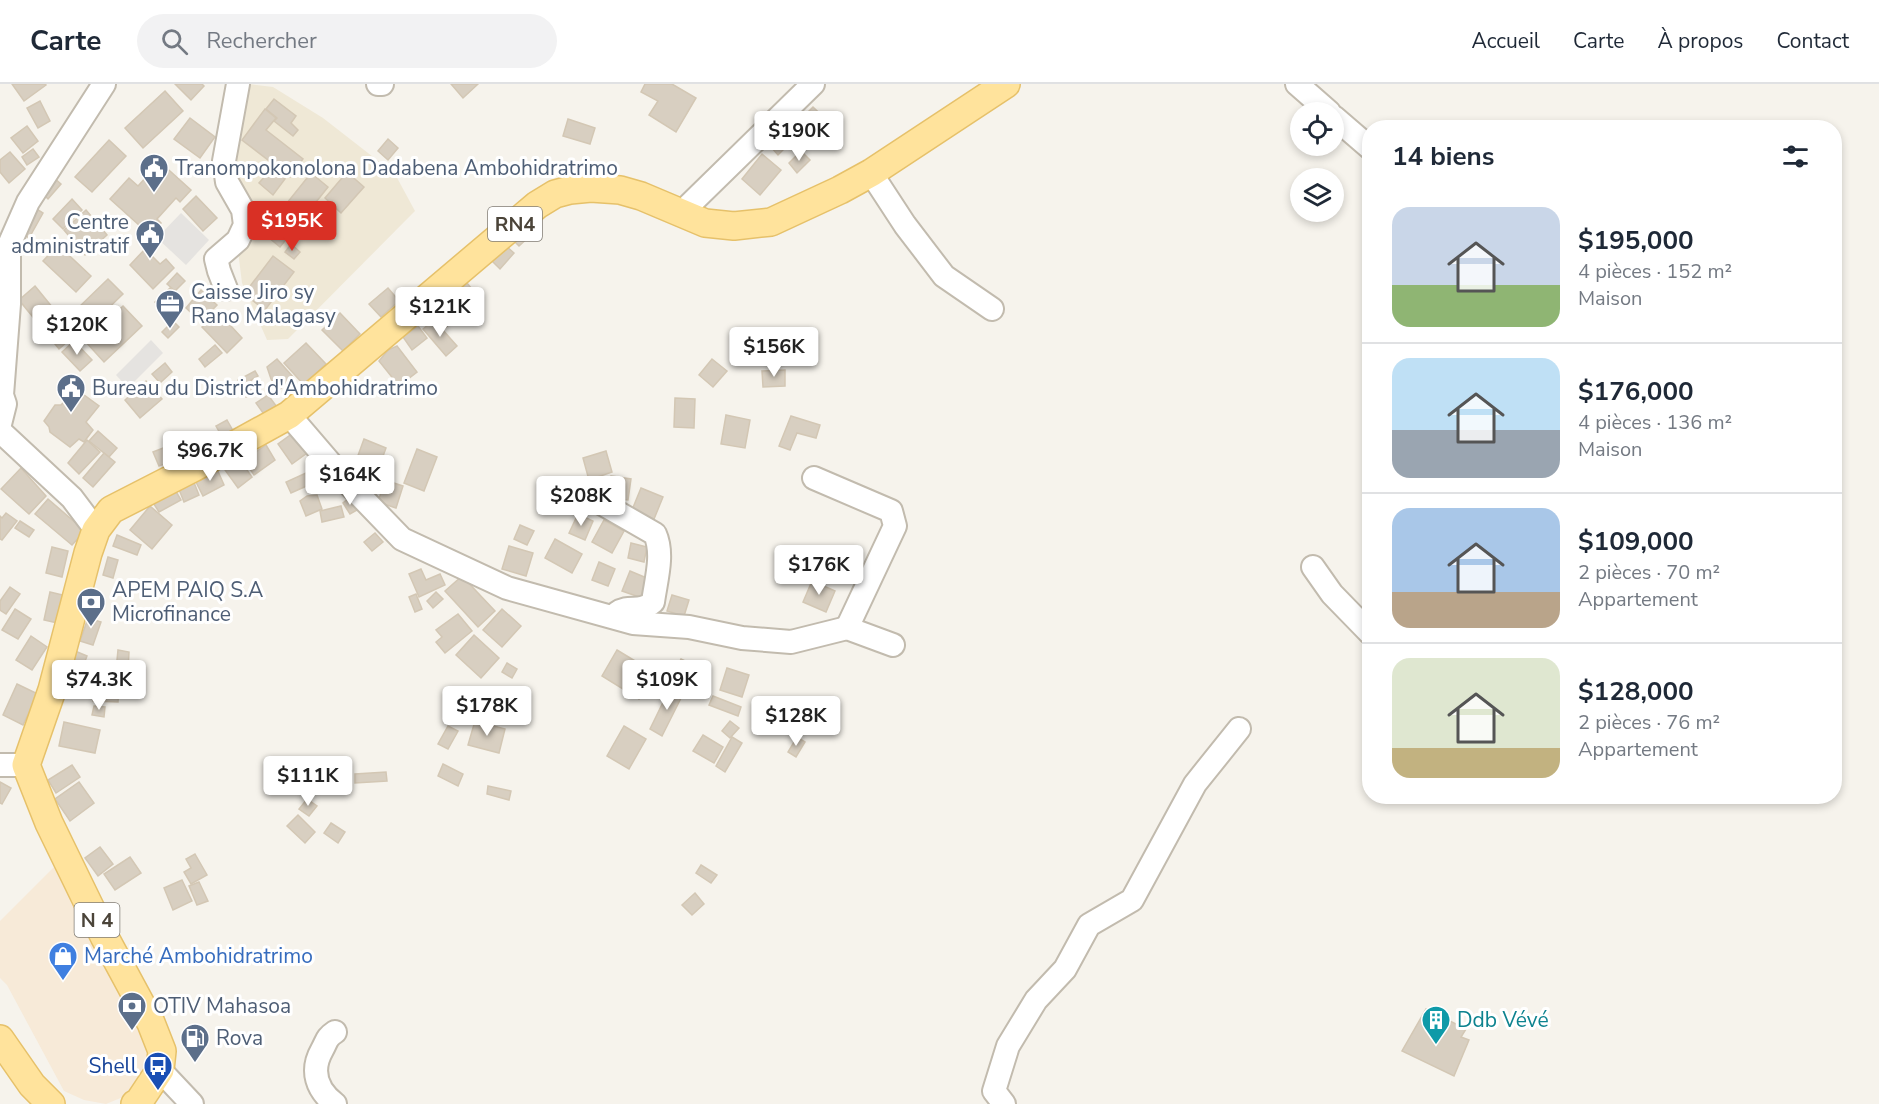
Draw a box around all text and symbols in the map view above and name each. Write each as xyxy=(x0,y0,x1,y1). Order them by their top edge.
search box xyxy=(137,14,557,68)
text: Carte xyxy=(30,22,101,60)
icon: search xyxy=(158,25,191,58)
text: Rechercher xyxy=(206,26,317,56)
text: Accueil xyxy=(1471,27,1540,55)
text: Carte xyxy=(1573,27,1624,55)
text: À propos xyxy=(1657,27,1743,55)
text: Contact xyxy=(1776,27,1849,55)
map controls xyxy=(1290,102,1344,222)
button: locate xyxy=(1290,102,1344,156)
pin: $190K xyxy=(757,111,841,162)
text: $190K xyxy=(768,117,830,144)
text: 14 biens xyxy=(1392,139,1494,174)
icon: filters xyxy=(1779,140,1812,173)
public building icon: Tranompokonolona Dadabena Ambohidratrimo xyxy=(138,152,170,194)
place label: Tranompokonolona Dadabena Ambohidratrimo xyxy=(175,154,618,182)
button: layers xyxy=(1290,168,1344,222)
pin: $195K xyxy=(250,201,334,252)
text: $195K xyxy=(261,207,323,234)
road number: RN4 xyxy=(488,207,542,241)
place label: Centre administratif xyxy=(11,208,130,260)
public building icon: Centre administratif xyxy=(134,218,166,260)
text: $195,000 xyxy=(1578,223,1694,258)
icon: home xyxy=(1440,231,1512,303)
text: 4 pièces · 152 m² xyxy=(1578,258,1732,285)
place label: Caisse Jiro sy Rano Malagasy xyxy=(191,278,336,330)
text: Maison xyxy=(1578,285,1642,312)
pin: $121K xyxy=(398,287,482,338)
office icon: Caisse Jiro sy Rano Malagasy xyxy=(154,288,186,330)
text: $121K xyxy=(409,293,471,320)
pin: $120K xyxy=(35,305,119,356)
text: $120K xyxy=(46,311,108,338)
pin: $156K xyxy=(732,327,816,378)
text: $156K xyxy=(743,333,805,360)
public building icon: Bureau du District d'Ambohidratrimo xyxy=(55,372,87,414)
place label: Bureau du District d'Ambohidratrimo xyxy=(92,374,438,402)
text: $176,000 xyxy=(1578,374,1694,409)
icon: home xyxy=(1440,382,1512,454)
text: 4 pièces · 136 m² xyxy=(1578,409,1732,436)
pin: $96.7K xyxy=(161,431,259,482)
text: Maison xyxy=(1578,436,1642,463)
text: $96.7K xyxy=(177,437,243,464)
pin: $164K xyxy=(308,455,392,506)
text: $164K xyxy=(319,461,381,488)
pin: $208K xyxy=(539,476,623,527)
text: $208K xyxy=(550,482,612,509)
text: $109,000 xyxy=(1578,524,1694,559)
icon: home xyxy=(1440,532,1512,604)
pin: $176K xyxy=(777,545,861,596)
text: $176K xyxy=(788,551,850,578)
text: 2 pièces · 70 m² xyxy=(1578,559,1720,586)
place label: APEM PAIQ S.A Microfinance xyxy=(112,576,263,628)
bank icon: APEM PAIQ S.A Microfinance xyxy=(75,586,107,628)
text: Appartement xyxy=(1578,586,1698,613)
pin: $74.3K xyxy=(50,660,148,711)
pin: $109K xyxy=(625,660,709,711)
text: $74.3K xyxy=(66,666,132,693)
text: $109K xyxy=(636,666,698,693)
text: $128,000 xyxy=(1578,674,1694,709)
icon: home xyxy=(1440,682,1512,754)
pin: $178K xyxy=(445,686,529,737)
text: $178K xyxy=(456,692,518,719)
pin: $128K xyxy=(754,696,838,747)
text: $128K xyxy=(765,702,827,729)
text: 2 pièces · 76 m² xyxy=(1578,709,1720,736)
text: Appartement xyxy=(1578,736,1698,763)
pin: $111K xyxy=(266,756,350,807)
text: $111K xyxy=(277,762,339,789)
road number: N 4 xyxy=(74,903,120,937)
shop icon: Marché Ambohidratrimo xyxy=(47,940,79,982)
place label: Marché Ambohidratrimo xyxy=(84,942,313,970)
bank icon: OTIV Mahasoa xyxy=(116,990,148,1032)
place label: OTIV Mahasoa xyxy=(153,992,291,1020)
building icon: Ddb Vévé xyxy=(1420,1004,1452,1046)
place label: Ddb Vévé xyxy=(1457,1006,1549,1034)
fuel station icon: Rova xyxy=(179,1022,211,1064)
place label: Rova xyxy=(216,1024,263,1052)
bus stop icon: Shell xyxy=(142,1050,174,1092)
place label: Shell xyxy=(89,1052,138,1080)

